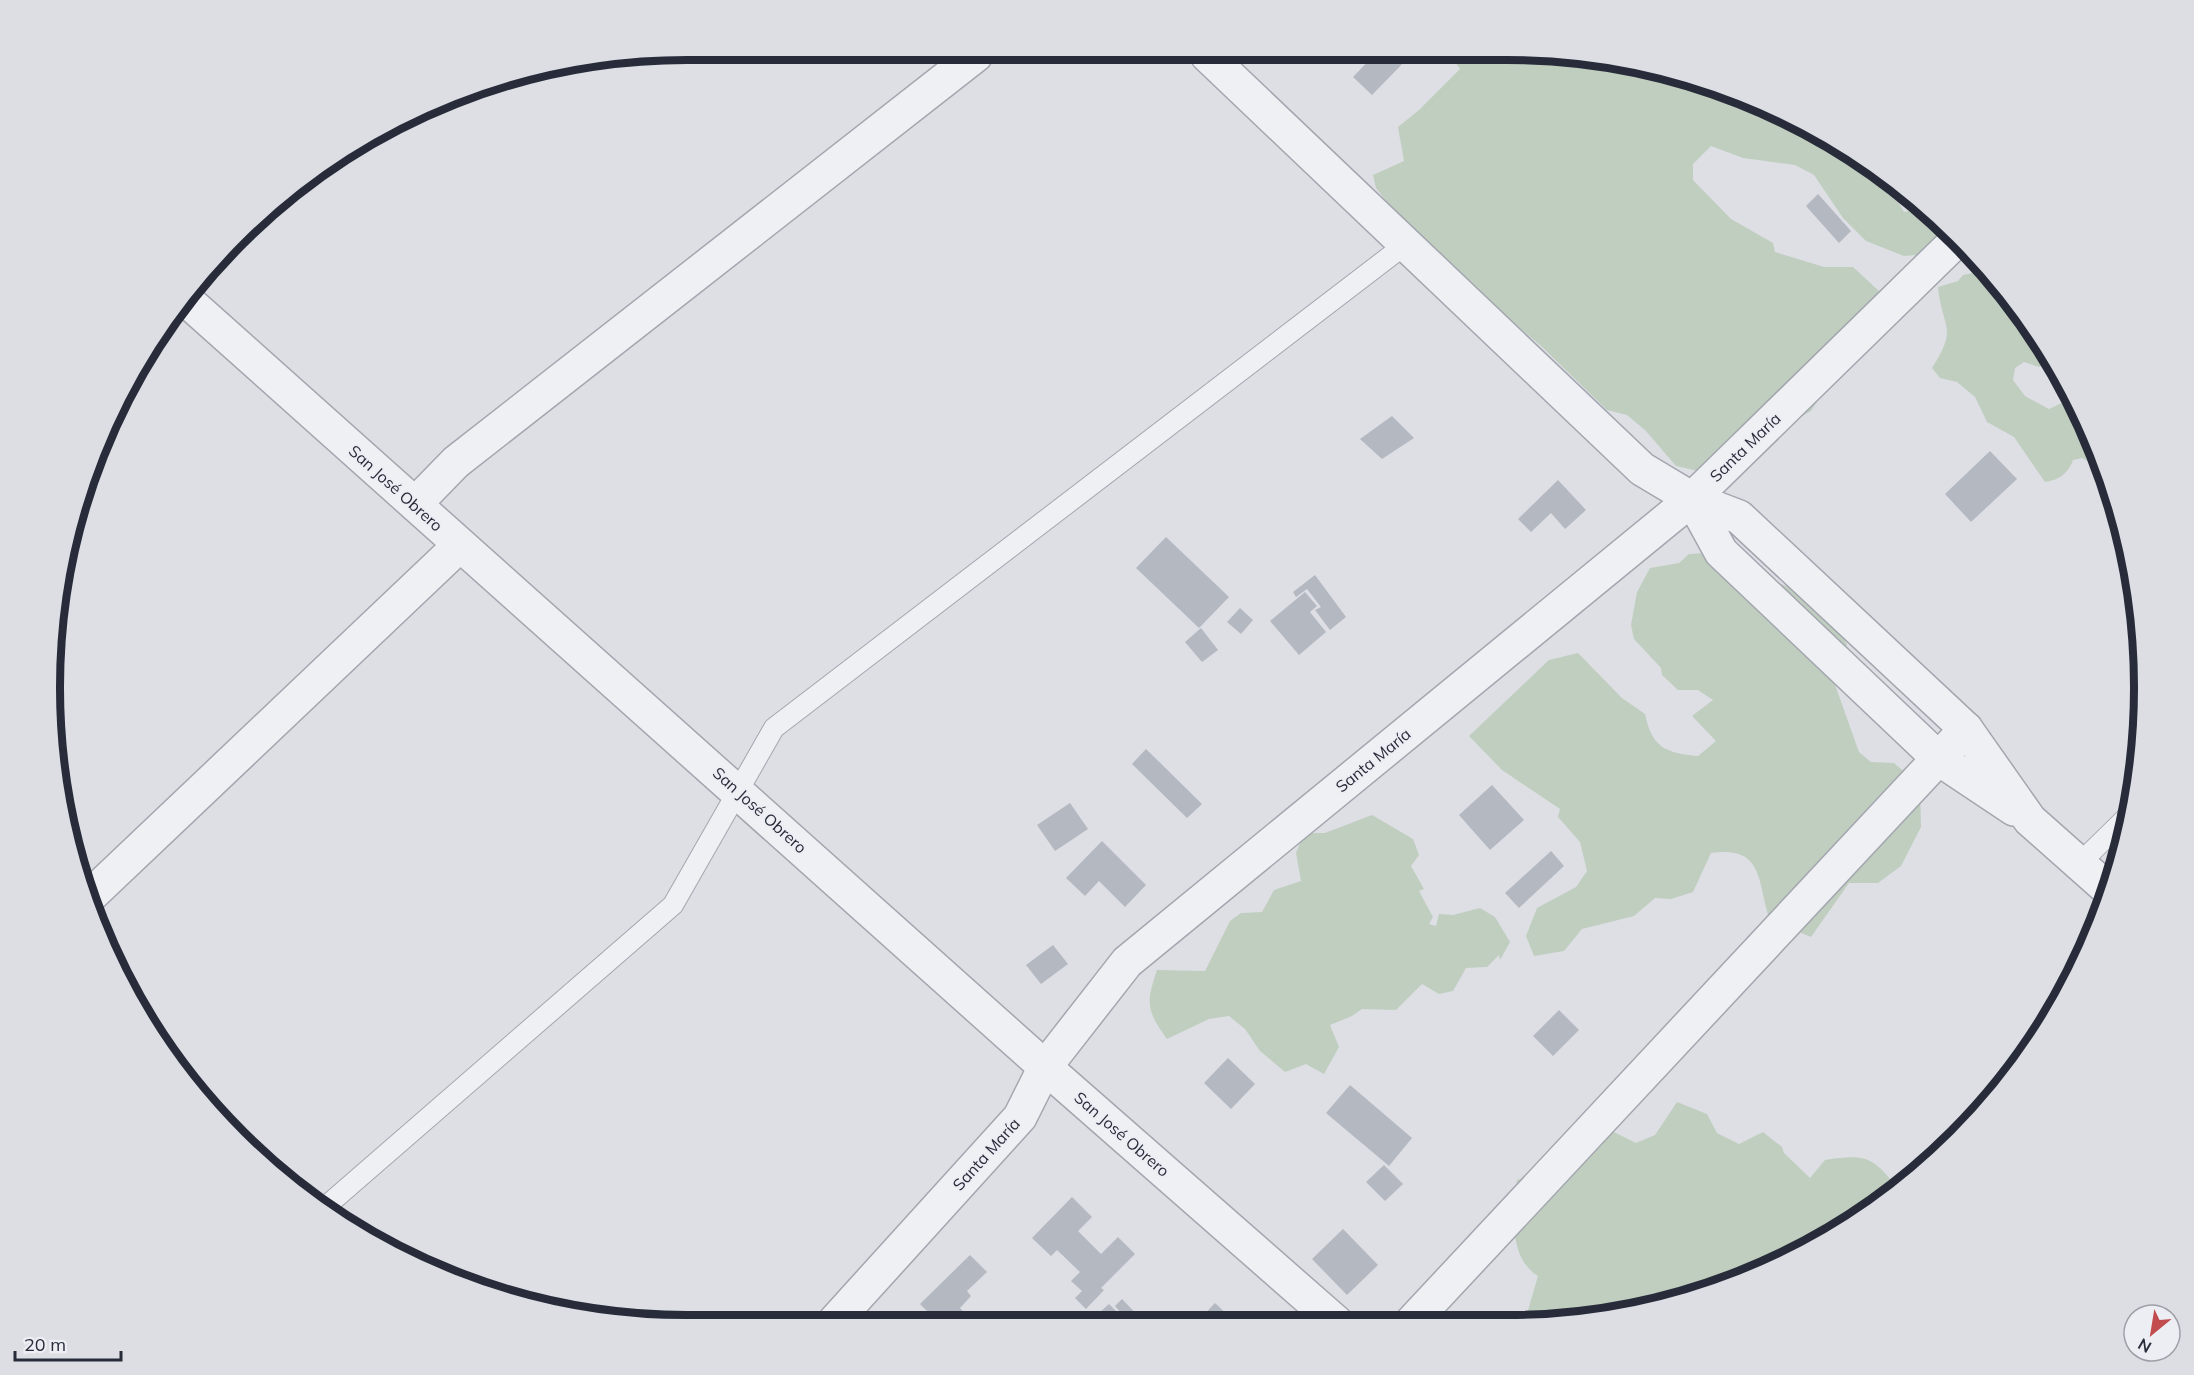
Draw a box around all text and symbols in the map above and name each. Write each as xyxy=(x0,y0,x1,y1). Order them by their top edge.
street label: Santa María xyxy=(1705,408,1785,486)
street label: San José Obrero xyxy=(345,441,447,535)
street label: Santa María xyxy=(1331,724,1415,796)
street label: San José Obrero xyxy=(709,763,811,857)
street label: San José Obrero xyxy=(1070,1087,1174,1181)
street label: Santa María xyxy=(948,1114,1024,1194)
north arrow xyxy=(2122,1303,2182,1363)
scale bar xyxy=(15,1324,122,1362)
text: 20 m xyxy=(24,1333,66,1356)
text: N xyxy=(2134,1334,2155,1358)

